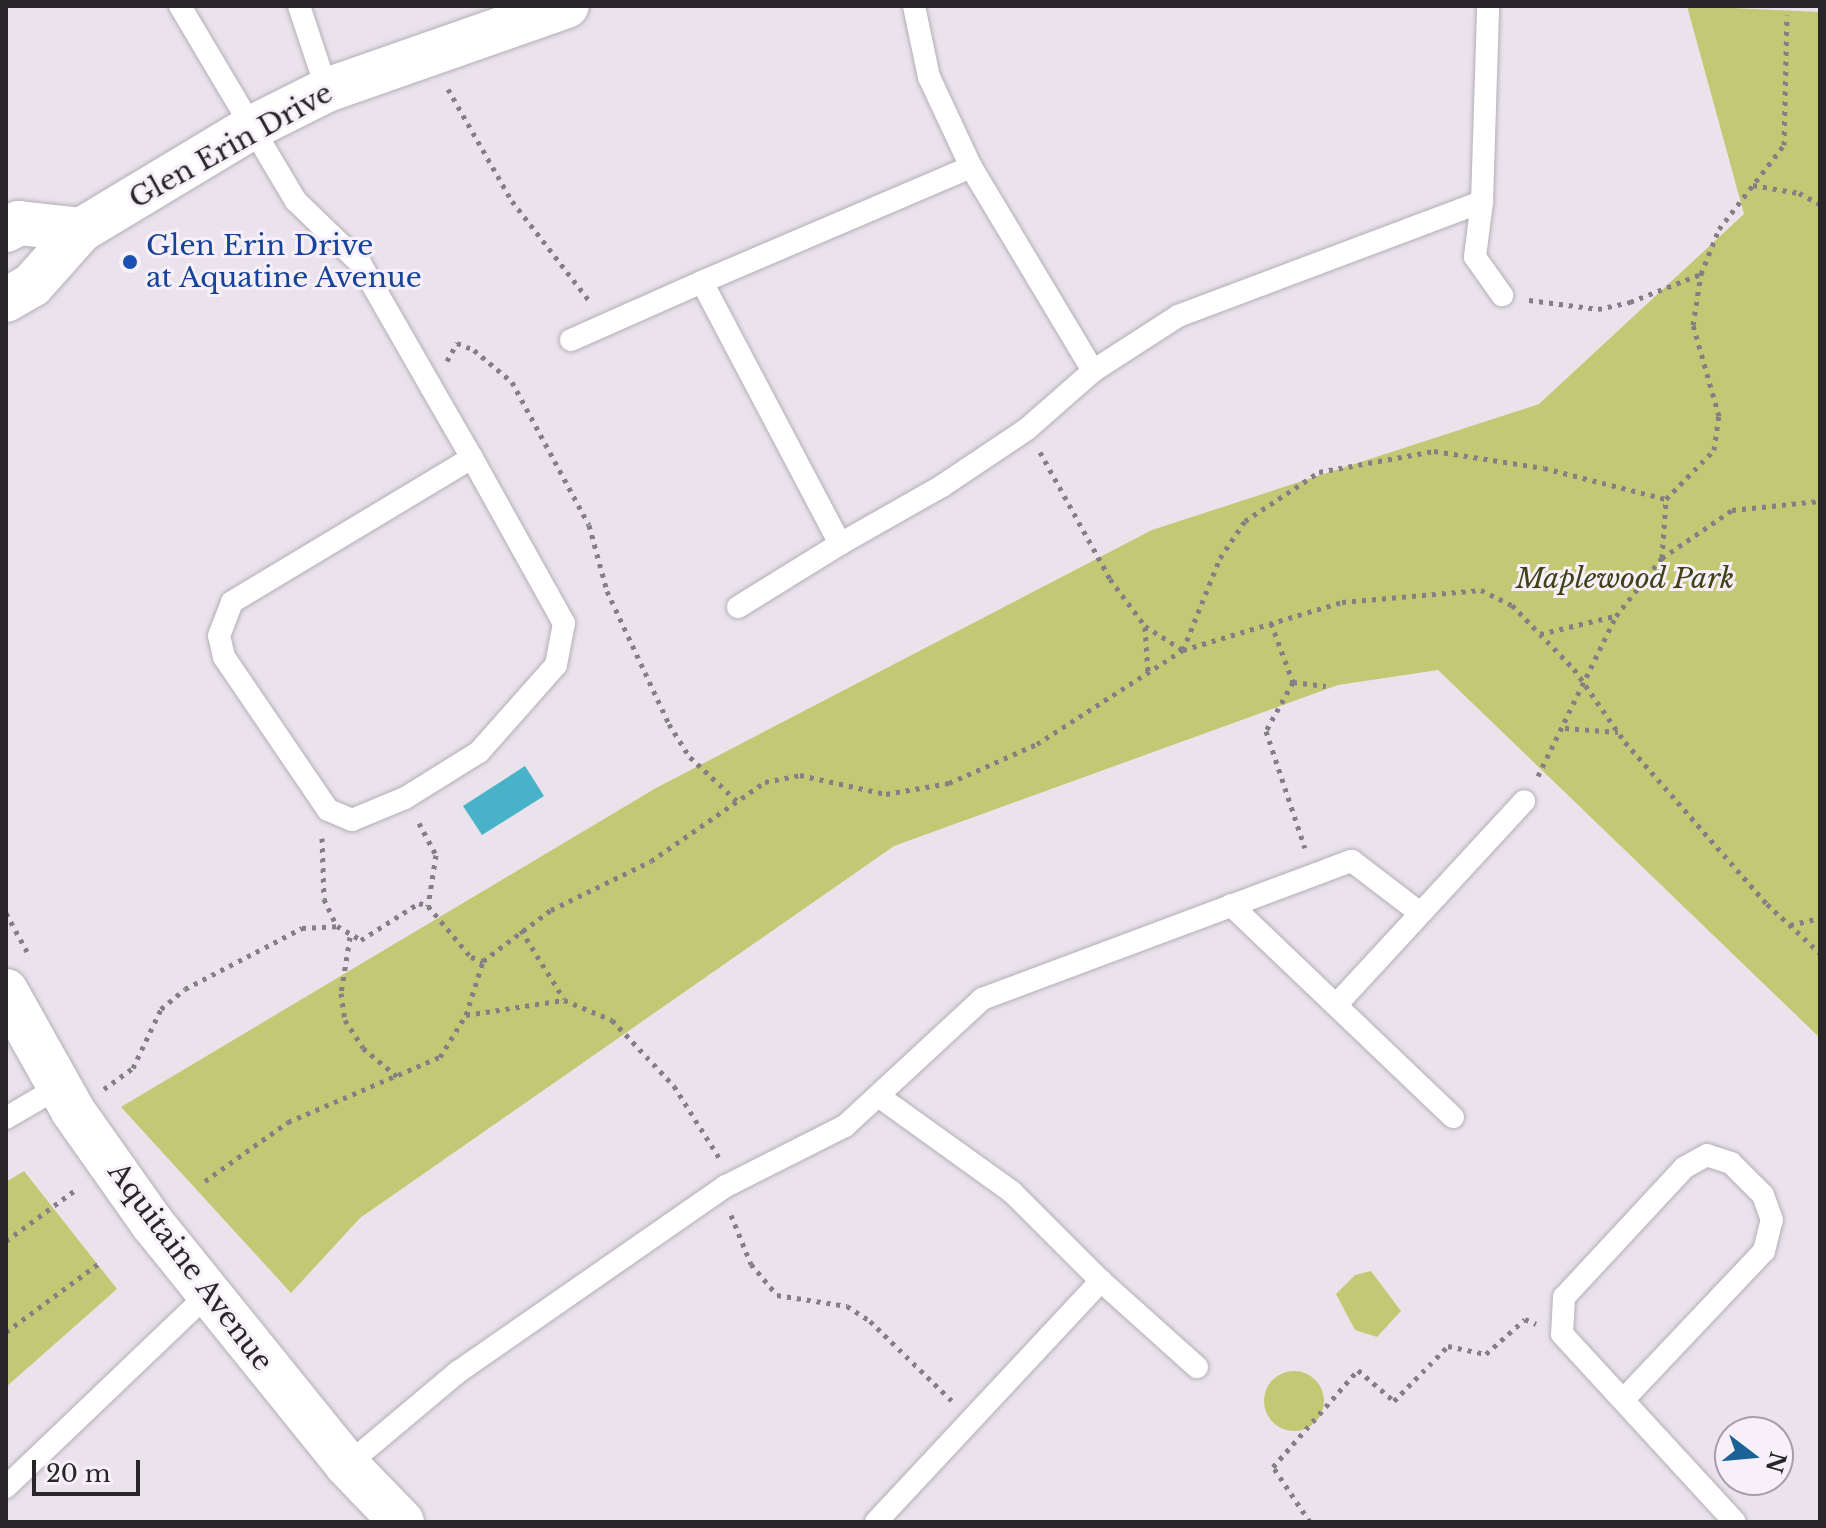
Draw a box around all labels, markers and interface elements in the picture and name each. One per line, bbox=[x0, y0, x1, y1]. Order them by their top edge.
street label: Glen Erin Drive bbox=[123, 76, 339, 216]
place label: Glen Erin Drive at Aquatine Avenue bbox=[146, 229, 424, 295]
marker: Glen Erin Drive at Aquatine Avenue bbox=[121, 253, 139, 271]
park label: Maplewood Park bbox=[1515, 562, 1735, 596]
street label: Aquitaine Avenue bbox=[100, 1156, 280, 1378]
north arrow bbox=[1714, 1416, 1794, 1496]
scale bar bbox=[36, 1444, 144, 1494]
text: N bbox=[1760, 1449, 1791, 1476]
text: 20 m bbox=[46, 1459, 111, 1488]

